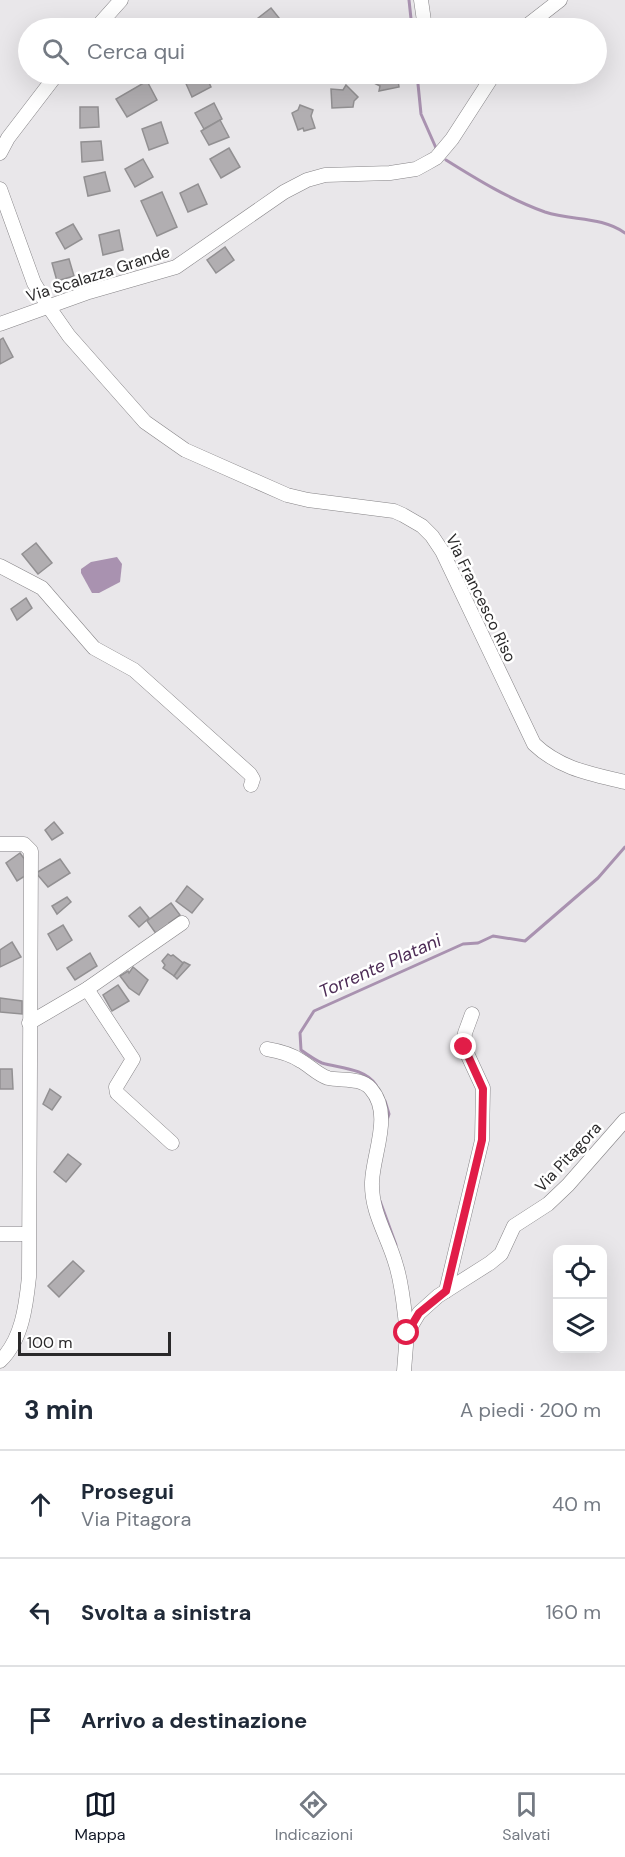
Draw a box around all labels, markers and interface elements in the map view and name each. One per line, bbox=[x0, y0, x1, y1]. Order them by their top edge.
search box bbox=[18, 18, 607, 84]
icon: search bbox=[39, 35, 72, 68]
text: Cerca qui bbox=[87, 37, 185, 66]
street label: Via Scalazza Grande bbox=[24, 241, 172, 307]
street label: Via Francesco Riso bbox=[441, 531, 521, 665]
water label: Torrente Platani bbox=[315, 928, 445, 1004]
route end bbox=[450, 1033, 476, 1059]
street label: Via Pitagora bbox=[530, 1118, 606, 1196]
map controls bbox=[553, 1245, 607, 1353]
button: locate bbox=[553, 1245, 607, 1299]
button: layers bbox=[553, 1299, 607, 1353]
route start bbox=[393, 1319, 419, 1345]
scale bar bbox=[18, 1329, 171, 1356]
text: 100 m bbox=[27, 1332, 72, 1353]
text: 3 min bbox=[24, 1393, 93, 1427]
text: A piedi · 200 m bbox=[460, 1397, 601, 1423]
text: Prosegui bbox=[81, 1477, 174, 1506]
icon: ahead bbox=[24, 1488, 57, 1521]
text: 40 m bbox=[552, 1491, 601, 1517]
text: Via Pitagora bbox=[81, 1506, 191, 1532]
icon: left bbox=[24, 1596, 57, 1629]
text: Svolta a sinistra bbox=[81, 1598, 251, 1627]
text: 160 m bbox=[545, 1599, 601, 1625]
icon: arrive bbox=[24, 1704, 57, 1737]
text: Arrivo a destinazione bbox=[81, 1706, 307, 1735]
tab: Mappa bbox=[75, 1788, 126, 1845]
tab: Indicazioni bbox=[275, 1788, 353, 1845]
tab: Salvati bbox=[502, 1788, 550, 1845]

